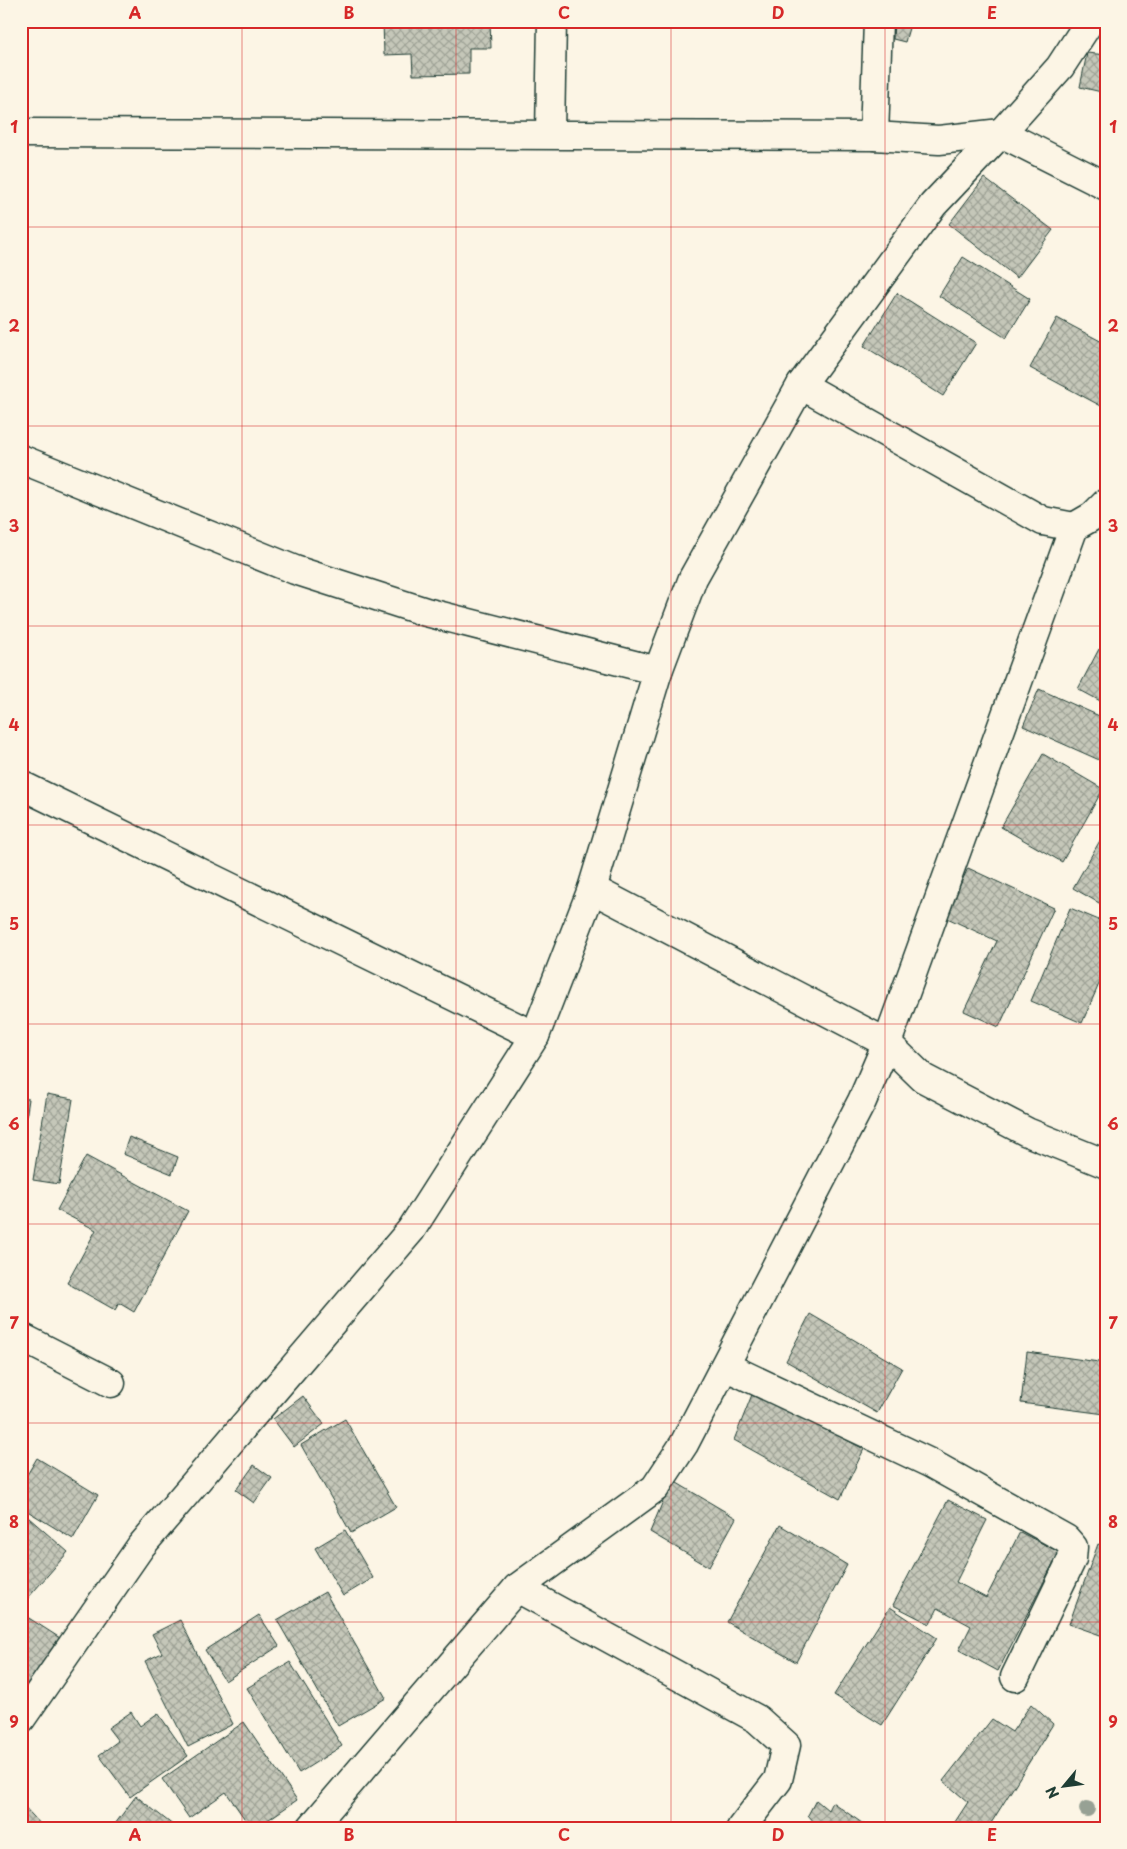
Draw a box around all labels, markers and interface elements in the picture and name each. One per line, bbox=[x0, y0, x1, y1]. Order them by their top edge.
text: A bbox=[129, 0, 142, 24]
text: B bbox=[344, 0, 355, 24]
text: C bbox=[558, 0, 570, 24]
text: D bbox=[772, 0, 784, 24]
text: E bbox=[987, 0, 997, 24]
text: 1 bbox=[10, 114, 18, 138]
text: 1 bbox=[1109, 114, 1117, 138]
text: 2 bbox=[8, 313, 20, 337]
text: 2 bbox=[1107, 313, 1119, 337]
text: 3 bbox=[9, 513, 19, 537]
text: 3 bbox=[1108, 513, 1118, 537]
text: 4 bbox=[9, 712, 20, 736]
text: 4 bbox=[1108, 712, 1119, 736]
text: 5 bbox=[9, 911, 19, 935]
text: 5 bbox=[1108, 911, 1118, 935]
text: 6 bbox=[8, 1111, 20, 1135]
text: 6 bbox=[1107, 1111, 1119, 1135]
text: 7 bbox=[9, 1310, 19, 1334]
text: 7 bbox=[1108, 1310, 1118, 1334]
text: 8 bbox=[9, 1509, 19, 1533]
text: 8 bbox=[1108, 1509, 1118, 1533]
text: 9 bbox=[9, 1709, 19, 1733]
text: 9 bbox=[1108, 1709, 1118, 1733]
north arrow bbox=[1040, 1762, 1090, 1812]
text: N bbox=[1040, 1783, 1064, 1802]
text: A bbox=[129, 1822, 142, 1846]
text: B bbox=[344, 1822, 355, 1846]
text: C bbox=[558, 1822, 570, 1846]
text: D bbox=[772, 1822, 784, 1846]
text: E bbox=[987, 1822, 997, 1846]

